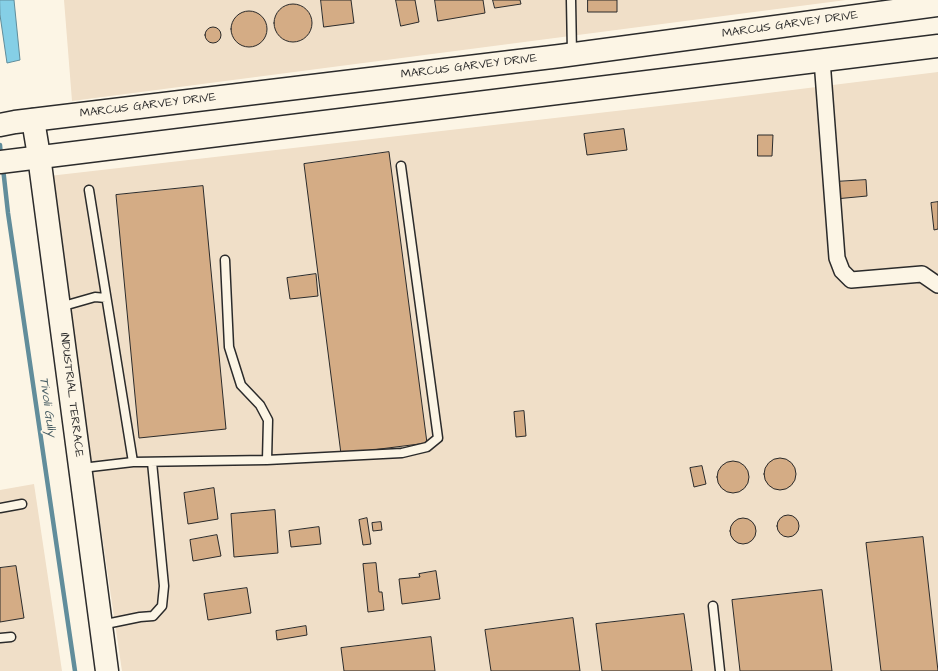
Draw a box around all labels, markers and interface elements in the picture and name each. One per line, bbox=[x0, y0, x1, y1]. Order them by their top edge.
street label: MARCUS GARVEY DRIVE bbox=[721, 8, 859, 42]
street label: MARCUS GARVEY DRIVE bbox=[400, 52, 538, 82]
street label: MARCUS GARVEY DRIVE bbox=[79, 91, 217, 121]
street label: INDUSTRIAL TERRACE bbox=[56, 332, 86, 458]
water label: Tivoli Gully bbox=[35, 376, 59, 438]

